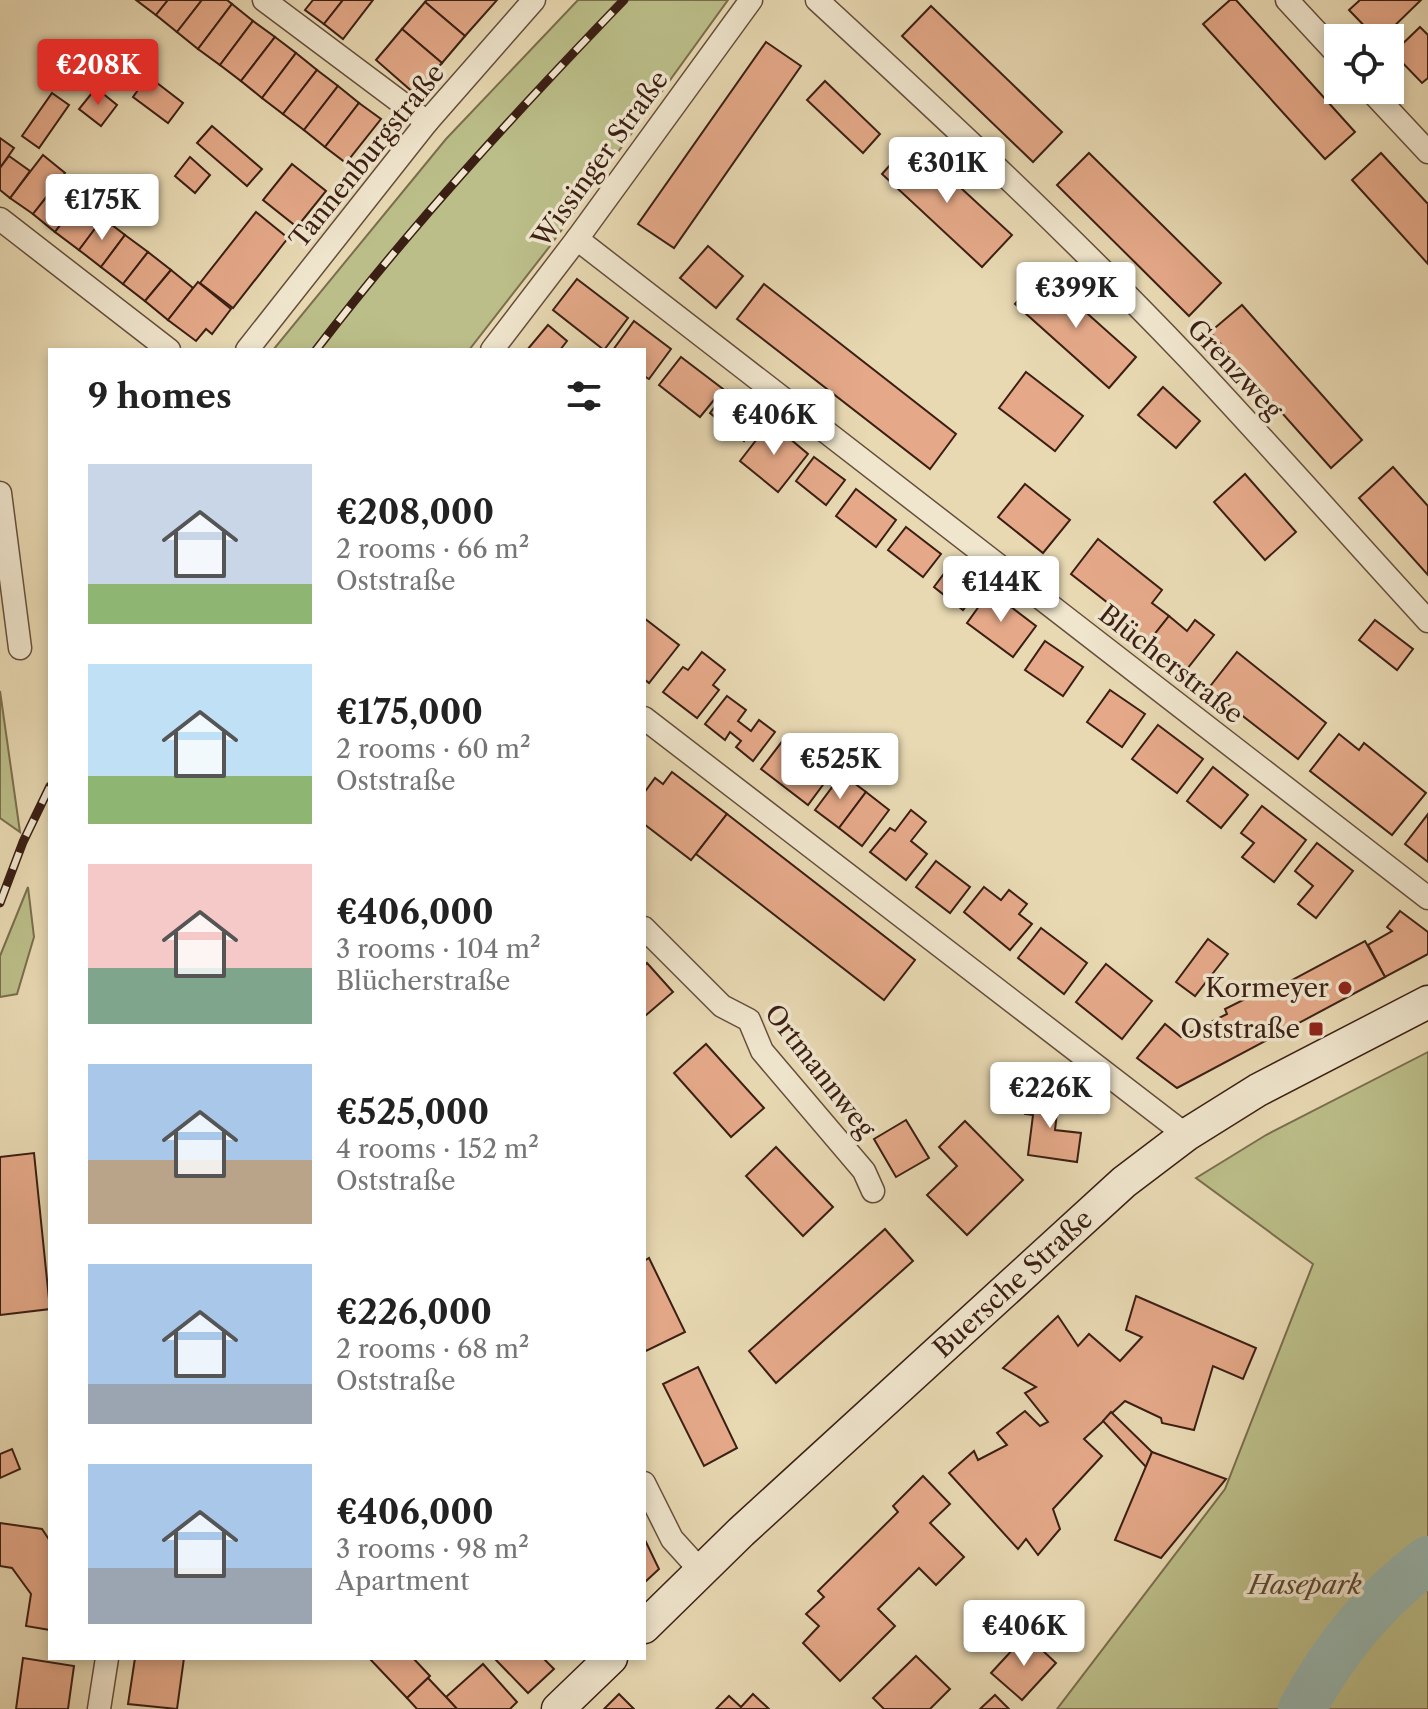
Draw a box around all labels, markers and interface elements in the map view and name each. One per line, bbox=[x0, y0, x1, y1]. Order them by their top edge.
map controls bbox=[1324, 24, 1404, 104]
button: locate bbox=[1324, 24, 1404, 104]
pin: €208K bbox=[42, 39, 154, 107]
text: €208K bbox=[55, 49, 141, 81]
street label: Tannenburgstraße bbox=[283, 57, 451, 255]
street label: Wissinger Straße bbox=[525, 64, 675, 254]
pin: €301K bbox=[891, 137, 1003, 205]
text: €301K bbox=[907, 147, 987, 179]
pin: €175K bbox=[46, 174, 158, 242]
text: €175K bbox=[64, 184, 140, 216]
pin: €399K bbox=[1020, 262, 1132, 330]
text: €399K bbox=[1034, 272, 1118, 304]
street label: Grenzweg bbox=[1181, 312, 1289, 426]
icon: filters bbox=[562, 374, 606, 418]
text: 9 homes bbox=[88, 375, 232, 417]
pin: €406K bbox=[718, 389, 830, 457]
text: €406K bbox=[732, 399, 816, 431]
text: €208,000 bbox=[336, 491, 494, 533]
icon: home bbox=[152, 496, 248, 592]
text: 2 rooms · 66 m² bbox=[336, 533, 529, 565]
pin: €144K bbox=[945, 556, 1057, 624]
text: Oststraße bbox=[336, 565, 456, 597]
text: €144K bbox=[961, 566, 1041, 598]
street label: Blücherstraße bbox=[1092, 598, 1250, 730]
text: €175,000 bbox=[336, 691, 483, 733]
icon: home bbox=[152, 696, 248, 792]
text: 2 rooms · 60 m² bbox=[336, 733, 531, 765]
pin: €525K bbox=[784, 733, 896, 801]
text: €525K bbox=[799, 743, 881, 775]
text: Oststraße bbox=[336, 765, 456, 797]
text: €406,000 bbox=[336, 891, 494, 933]
icon: home bbox=[152, 896, 248, 992]
text: 3 rooms · 104 m² bbox=[336, 933, 541, 965]
text: Blücherstraße bbox=[336, 965, 510, 997]
place label: Kormeyer bbox=[1205, 972, 1329, 1004]
marker: Kormeyer bbox=[1336, 979, 1354, 997]
street label: Ortmannweg bbox=[758, 998, 882, 1144]
place label: Oststraße bbox=[1180, 1013, 1300, 1045]
marker: Oststraße bbox=[1307, 1020, 1325, 1038]
pin: €226K bbox=[994, 1062, 1106, 1130]
text: €226K bbox=[1008, 1072, 1092, 1104]
text: €525,000 bbox=[336, 1091, 489, 1133]
icon: home bbox=[152, 1096, 248, 1192]
text: 4 rooms · 152 m² bbox=[336, 1133, 539, 1165]
text: Oststraße bbox=[336, 1165, 456, 1197]
street label: Buersche Straße bbox=[927, 1203, 1099, 1364]
text: €226,000 bbox=[336, 1291, 492, 1333]
icon: home bbox=[152, 1296, 248, 1392]
text: 2 rooms · 68 m² bbox=[336, 1333, 529, 1365]
text: Oststraße bbox=[336, 1365, 456, 1397]
text: €406,000 bbox=[336, 1491, 494, 1533]
icon: home bbox=[152, 1496, 248, 1592]
text: 3 rooms · 98 m² bbox=[336, 1533, 529, 1565]
text: Apartment bbox=[336, 1565, 469, 1597]
park label: Hasepark bbox=[1246, 1569, 1362, 1601]
pin: €406K bbox=[968, 1600, 1080, 1668]
text: €406K bbox=[982, 1610, 1066, 1642]

